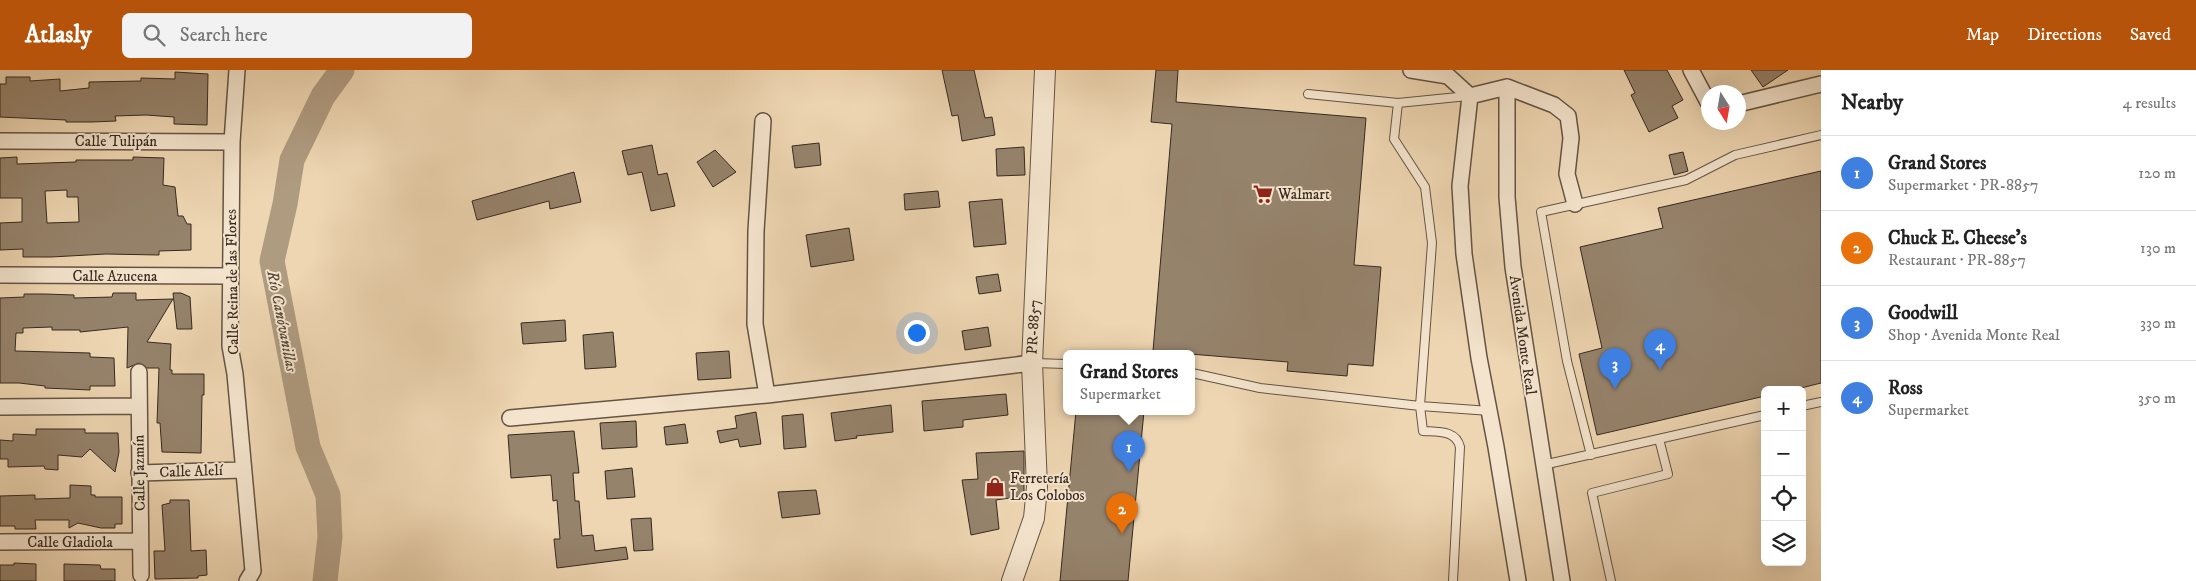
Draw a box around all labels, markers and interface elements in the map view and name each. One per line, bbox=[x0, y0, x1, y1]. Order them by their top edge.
search box bbox=[122, 13, 472, 58]
text: Atlasly bbox=[25, 20, 92, 50]
icon: search bbox=[140, 21, 168, 49]
text: Search here bbox=[180, 24, 268, 47]
text: Map bbox=[1966, 24, 1999, 46]
text: Directions bbox=[2027, 24, 2102, 46]
text: Saved bbox=[2130, 24, 2171, 46]
north arrow bbox=[1701, 85, 1746, 130]
text: Nearby bbox=[1841, 90, 1903, 116]
text: 4 results bbox=[2123, 93, 2176, 113]
street label: Calle Tulipán bbox=[75, 132, 157, 151]
text: Grand Stores bbox=[1888, 152, 1986, 175]
text: 1 bbox=[1854, 163, 1860, 183]
text: 120 m bbox=[2138, 163, 2176, 183]
text: Supermarket · PR-8857 bbox=[1888, 175, 2039, 195]
supermarket icon: Walmart bbox=[1252, 183, 1274, 205]
place label: Walmart bbox=[1277, 185, 1330, 204]
street label: Calle Reina de las Flores bbox=[222, 209, 243, 355]
text: Chuck E. Cheese's bbox=[1888, 227, 2027, 250]
text: 2 bbox=[1853, 238, 1861, 258]
text: 130 m bbox=[2140, 238, 2176, 258]
text: Restaurant · PR-8857 bbox=[1888, 250, 2026, 270]
street label: Calle Azucena bbox=[73, 267, 158, 286]
water label: Río Canóvanillas bbox=[262, 268, 302, 375]
street label: Avenida Monte Real bbox=[1505, 274, 1540, 397]
street label: PR-8857 bbox=[1023, 299, 1044, 355]
text: Goodwill bbox=[1888, 302, 1958, 325]
text: 3 bbox=[1854, 313, 1860, 333]
text: 330 m bbox=[2140, 313, 2176, 333]
your location bbox=[904, 320, 930, 346]
text: Shop · Avenida Monte Real bbox=[1888, 325, 2060, 345]
pin: 4 bbox=[1644, 329, 1676, 370]
pin: 3 bbox=[1599, 348, 1631, 389]
popup bbox=[1063, 350, 1195, 415]
text: Grand Stores bbox=[1080, 361, 1178, 384]
text: Ross bbox=[1888, 377, 1922, 400]
text: Supermarket bbox=[1080, 384, 1161, 404]
map controls bbox=[1761, 386, 1806, 566]
button: + bbox=[1761, 386, 1806, 431]
text: 4 bbox=[1852, 388, 1862, 408]
text: 350 m bbox=[2138, 388, 2176, 408]
text: Supermarket bbox=[1888, 400, 1969, 420]
pin: 1 bbox=[1113, 431, 1145, 472]
button: − bbox=[1761, 431, 1806, 476]
street label: Calle Jazmín bbox=[129, 435, 150, 511]
street label: Calle Alelí bbox=[159, 461, 224, 482]
place label: Ferretería Los Colobos bbox=[1010, 469, 1085, 505]
shop icon: Ferretería Los Colobos bbox=[984, 476, 1006, 498]
button: locate bbox=[1761, 476, 1806, 521]
pin: 2 bbox=[1106, 493, 1138, 534]
button: layers bbox=[1761, 521, 1806, 566]
street label: Calle Gladiola bbox=[27, 533, 113, 552]

